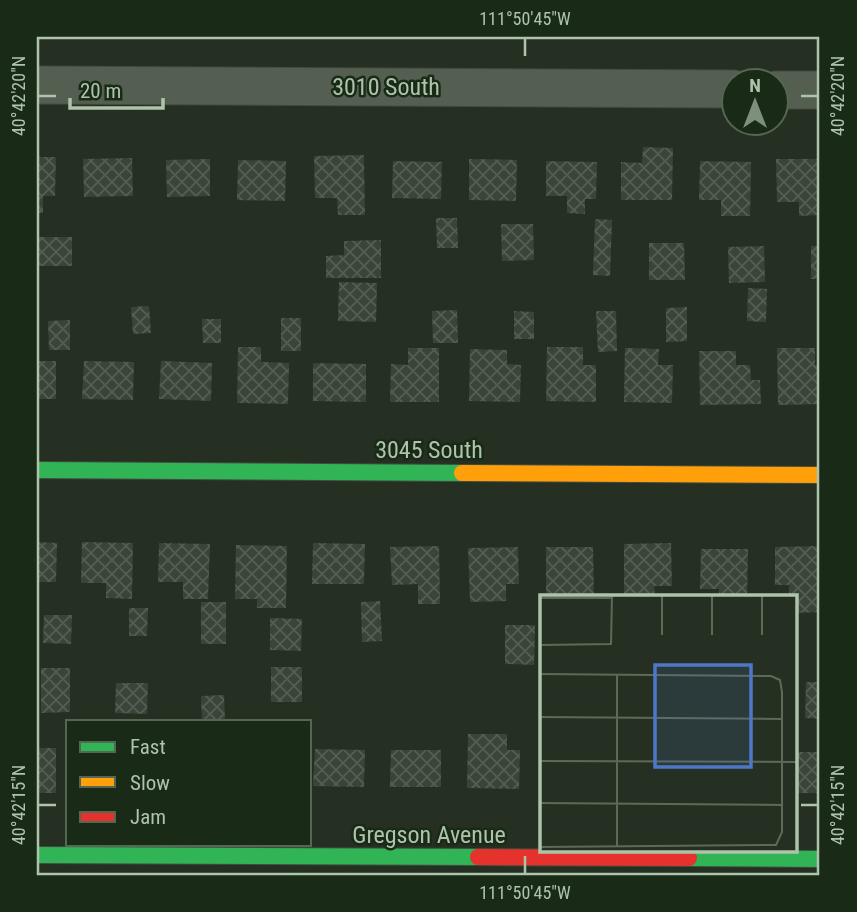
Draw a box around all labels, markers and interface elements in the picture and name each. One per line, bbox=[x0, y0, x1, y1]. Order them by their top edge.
text: 111°50'45"W bbox=[479, 8, 571, 29]
text: 40°42'20"N bbox=[8, 56, 29, 136]
text: 40°42'20"N bbox=[827, 56, 848, 136]
scale bar bbox=[70, 66, 163, 110]
north arrow bbox=[720, 66, 790, 136]
street label: 3010 South bbox=[332, 73, 440, 101]
text: N bbox=[749, 74, 761, 97]
text: 20 m bbox=[80, 79, 121, 103]
street label: 3045 South bbox=[375, 436, 483, 464]
inset map bbox=[540, 595, 798, 852]
legend bbox=[66, 720, 312, 846]
text: Fast bbox=[130, 735, 166, 759]
text: 40°42'15"N bbox=[8, 765, 29, 845]
text: 40°42'15"N bbox=[827, 765, 848, 845]
text: Slow bbox=[130, 771, 170, 795]
text: Jam bbox=[130, 805, 166, 829]
street label: Gregson Avenue bbox=[352, 821, 506, 849]
text: 111°50'45"W bbox=[479, 882, 571, 903]

